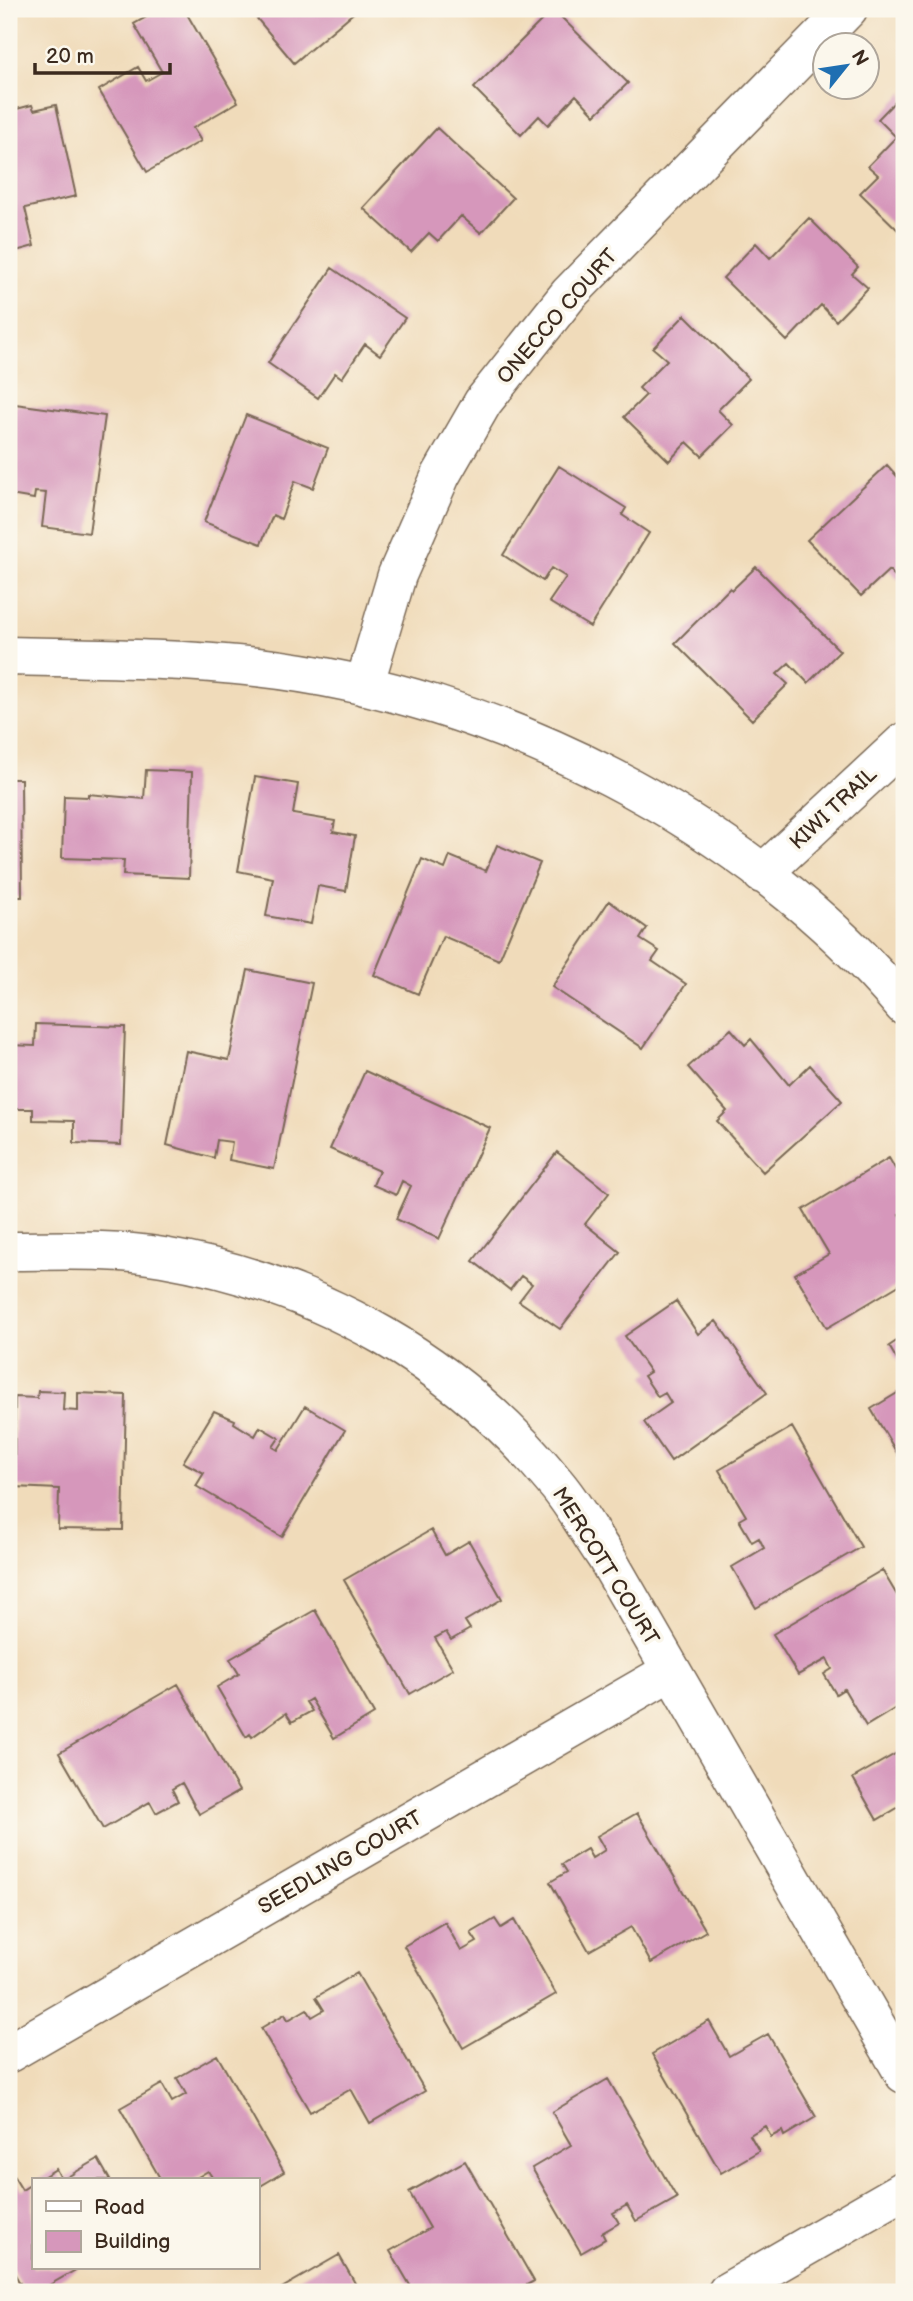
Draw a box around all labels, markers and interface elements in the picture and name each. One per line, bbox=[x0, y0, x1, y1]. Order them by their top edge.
scale bar bbox=[35, 32, 170, 76]
north arrow bbox=[811, 32, 881, 102]
text: 20 m bbox=[46, 44, 94, 69]
text: N bbox=[846, 46, 873, 70]
street label: ONECCO COURT bbox=[492, 243, 623, 389]
street label: KIWI TRAIL bbox=[785, 762, 882, 855]
street label: MERCOTT COURT bbox=[547, 1483, 664, 1650]
street label: SEEDLING COURT bbox=[254, 1805, 427, 1920]
legend bbox=[32, 2178, 259, 2270]
text: Road bbox=[94, 2195, 145, 2220]
text: Building bbox=[94, 2229, 170, 2254]

